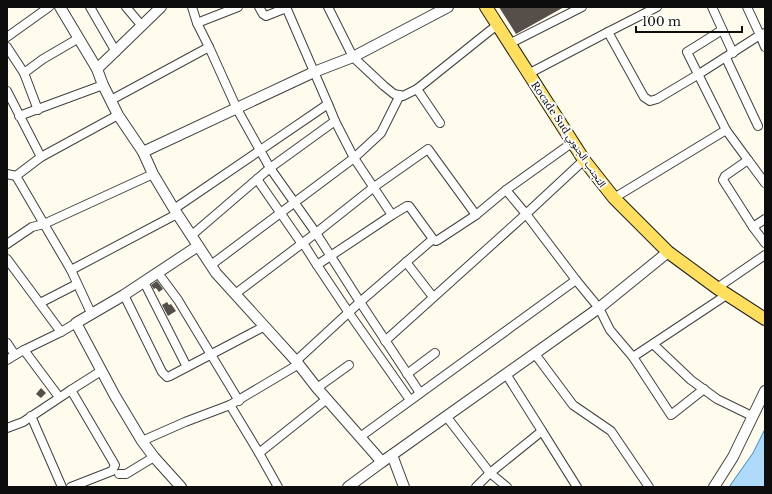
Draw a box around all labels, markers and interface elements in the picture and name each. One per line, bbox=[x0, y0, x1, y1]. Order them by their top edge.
scale bar bbox=[636, 8, 742, 34]
text: 100 m bbox=[642, 14, 681, 29]
street label: Rocade Sud,التجنب الجنوبي bbox=[527, 79, 609, 190]

